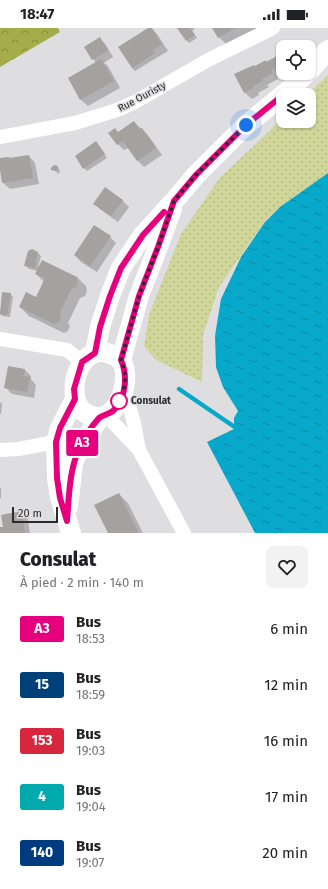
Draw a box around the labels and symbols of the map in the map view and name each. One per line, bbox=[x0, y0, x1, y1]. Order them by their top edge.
street label: Rue Ouristy bbox=[116, 79, 168, 115]
your location bbox=[236, 115, 256, 135]
marker: Consulat bbox=[110, 392, 128, 410]
place label: Consulat bbox=[131, 395, 171, 407]
line badge: A3 bbox=[64, 430, 100, 456]
scale bar bbox=[12, 505, 58, 524]

